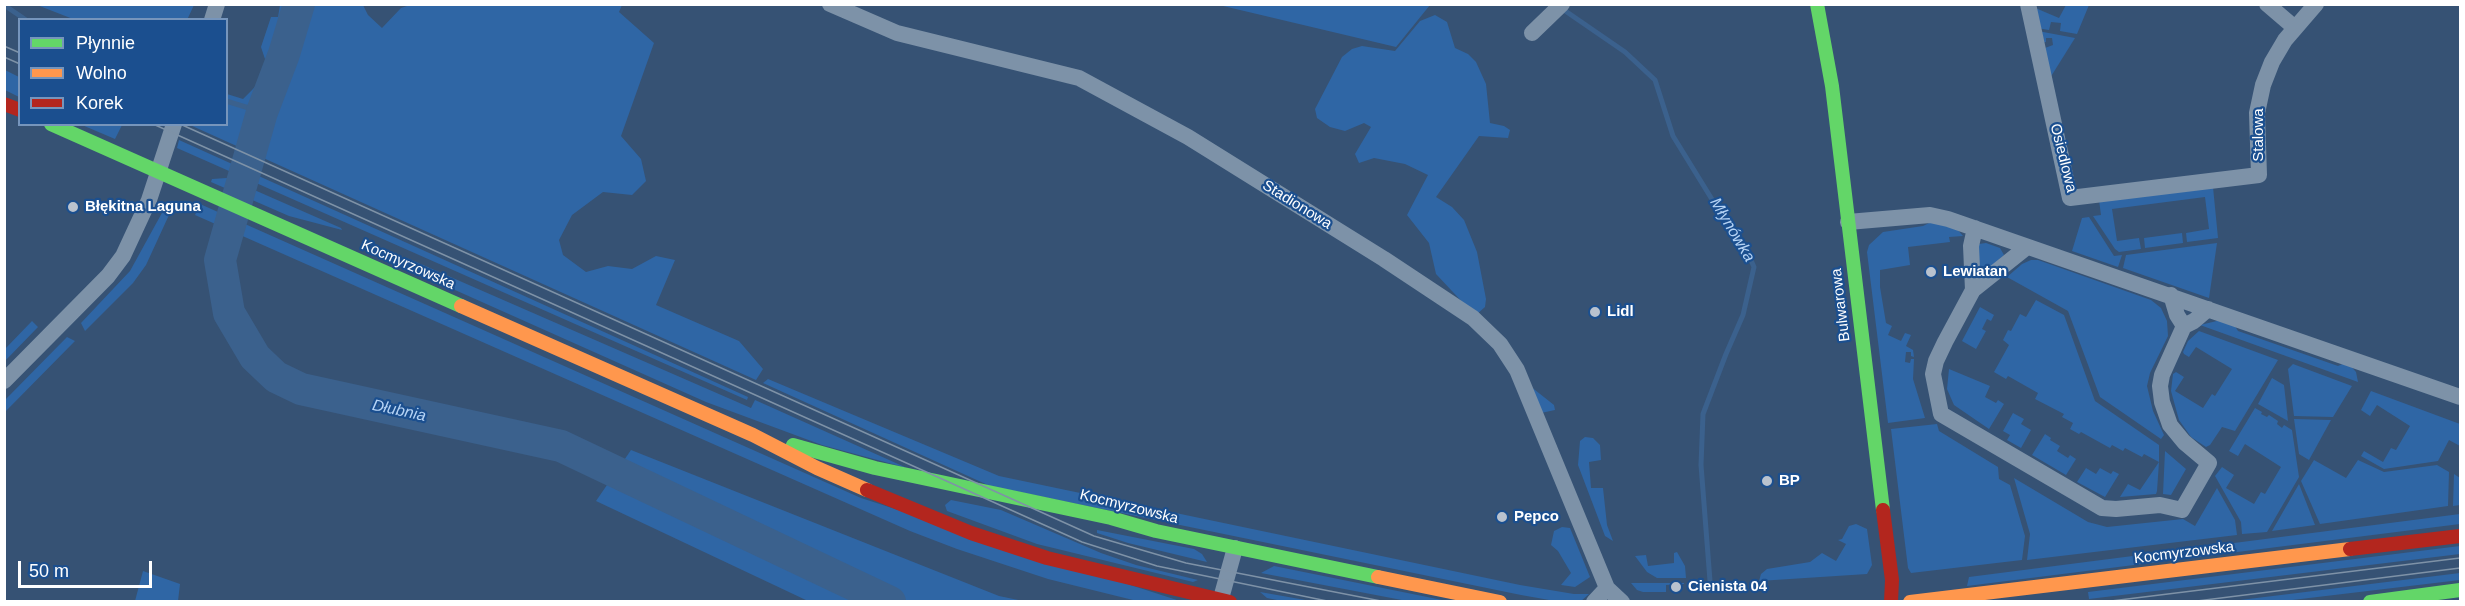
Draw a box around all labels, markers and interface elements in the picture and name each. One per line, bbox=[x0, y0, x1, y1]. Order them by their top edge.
legend bbox=[18, 18, 228, 126]
text: Płynnie bbox=[76, 33, 135, 53]
text: Wolno bbox=[76, 63, 127, 83]
text: Korek bbox=[76, 93, 123, 113]
street label: Stalowa bbox=[2250, 108, 2268, 162]
street label: Osiedlowa bbox=[2046, 122, 2080, 194]
street label: Stadionowa bbox=[1259, 177, 1335, 233]
water label: Młynówka bbox=[1705, 195, 1759, 265]
place label: Błękitna Laguna bbox=[85, 198, 201, 216]
marker: Błękitna Laguna bbox=[66, 200, 80, 214]
street label: Kocmyrzowska bbox=[358, 236, 458, 294]
place label: Lewiatan bbox=[1943, 263, 2007, 281]
marker: Lewiatan bbox=[1924, 265, 1938, 279]
street label: Bulwarowa bbox=[1828, 267, 1854, 343]
place label: Lidl bbox=[1607, 303, 1634, 321]
marker: Lidl bbox=[1588, 305, 1602, 319]
water label: Dłubnia bbox=[370, 396, 428, 426]
place label: BP bbox=[1779, 472, 1800, 490]
marker: BP bbox=[1760, 474, 1774, 488]
street label: Kocmyrzowska bbox=[1078, 486, 1180, 528]
place label: Pepco bbox=[1514, 508, 1559, 526]
marker: Pepco bbox=[1495, 510, 1509, 524]
street label: Kocmyrzowska bbox=[2133, 538, 2235, 568]
scale bar bbox=[21, 549, 154, 587]
text: 50 m bbox=[29, 561, 69, 581]
place label: Cienista 04 bbox=[1688, 578, 1767, 596]
marker: Cienista 04 bbox=[1669, 580, 1683, 594]

